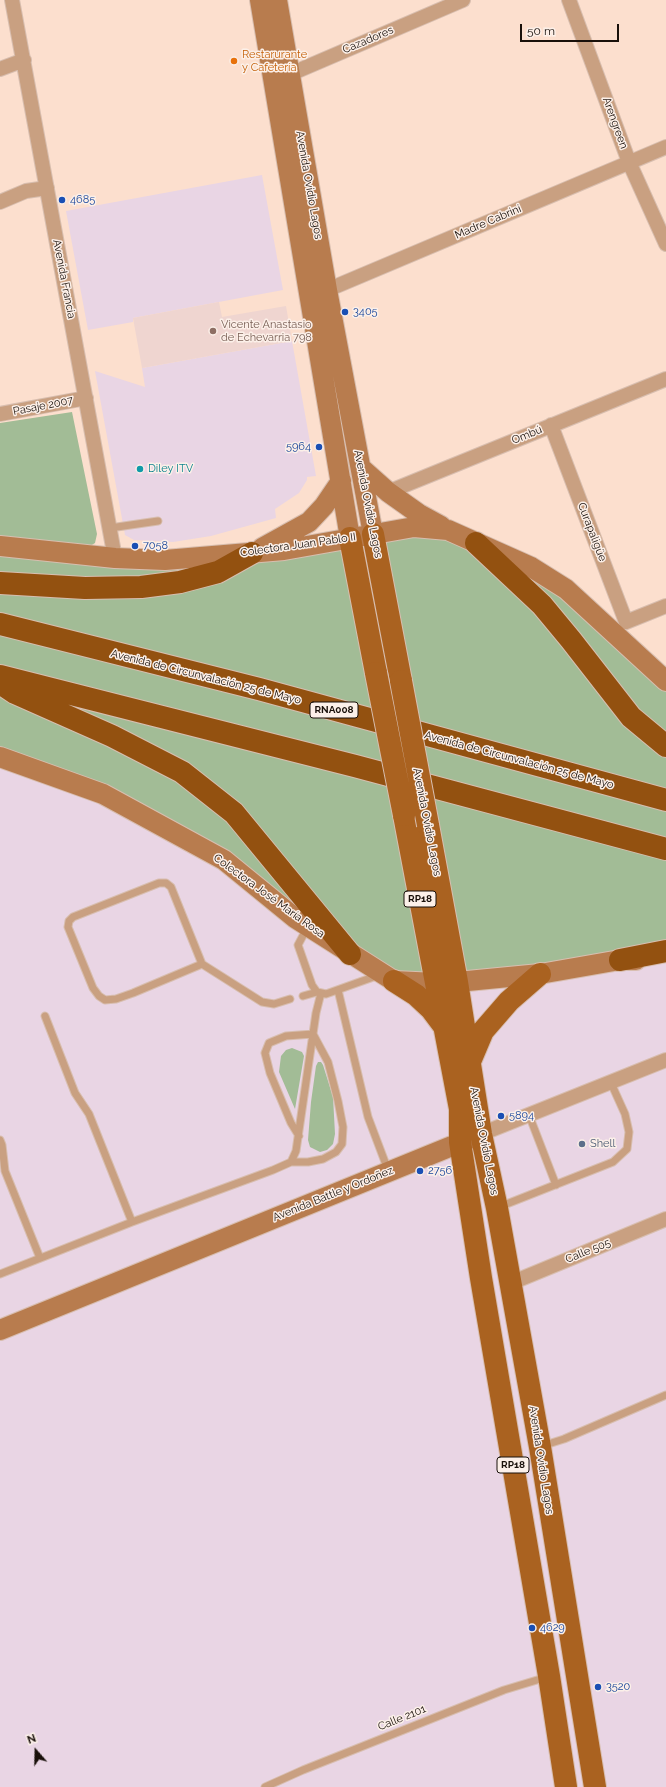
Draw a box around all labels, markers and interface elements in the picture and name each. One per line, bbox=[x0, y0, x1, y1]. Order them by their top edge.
scale bar bbox=[522, 16, 621, 42]
street label: Cazadores bbox=[341, 23, 395, 57]
text: 50 m bbox=[527, 24, 555, 38]
place label: Restarurante y Cafetería bbox=[242, 48, 307, 74]
marker: Restarurante y Cafetería bbox=[229, 56, 239, 66]
street label: Arengreen bbox=[600, 95, 630, 151]
street label: Avenida Ovidio Lagos bbox=[293, 130, 325, 240]
place label: 4685 bbox=[70, 193, 95, 207]
marker: 4685 bbox=[57, 195, 67, 205]
street label: Madre Cabrini bbox=[453, 202, 523, 242]
street label: Avenida Francia bbox=[50, 238, 78, 320]
place label: 3405 bbox=[353, 305, 378, 319]
marker: 3405 bbox=[340, 307, 350, 317]
place label: Vicente Anastasio de Echevarria 798 bbox=[221, 318, 312, 344]
marker: Vicente Anastasio de Echevarria 798 bbox=[208, 326, 218, 336]
street label: Pasaje 2007 bbox=[12, 394, 74, 418]
street label: Ombú bbox=[510, 423, 544, 447]
place label: 5964 bbox=[286, 440, 311, 454]
marker: 5964 bbox=[314, 442, 324, 452]
street label: Avenida Ovidio Lagos bbox=[351, 449, 385, 559]
place label: Diley ITV bbox=[148, 462, 193, 476]
marker: Diley ITV bbox=[135, 464, 145, 474]
street label: Curapaligüe bbox=[575, 501, 609, 563]
street label: Colectora Juan Pablo II bbox=[239, 530, 357, 560]
place label: 7058 bbox=[143, 539, 168, 553]
marker: 7058 bbox=[130, 541, 140, 551]
street label: Avenida de Circunvalación 25 de Mayo bbox=[110, 647, 302, 707]
road number: RNA008 bbox=[310, 702, 358, 718]
street label: Avenida de Circunvalación 25 de Mayo bbox=[423, 728, 615, 792]
street label: Avenida Ovidio Lagos bbox=[410, 767, 444, 877]
street label: Colectora José María Rosa bbox=[211, 851, 327, 941]
road number: RP18 bbox=[404, 891, 436, 907]
street label: Avenida Ovidio Lagos bbox=[467, 1086, 501, 1196]
place label: 5894 bbox=[509, 1109, 534, 1123]
marker: 5894 bbox=[496, 1111, 506, 1121]
place label: Shell bbox=[590, 1137, 616, 1151]
marker: Shell bbox=[577, 1139, 587, 1149]
street label: Avenida Battle y Ordoñez bbox=[271, 1164, 395, 1224]
place label: 2756 bbox=[428, 1164, 452, 1178]
marker: 2756 bbox=[415, 1166, 425, 1176]
street label: Calle 505 bbox=[564, 1236, 612, 1266]
street label: Avenida Ovidio Lagos bbox=[526, 1405, 556, 1515]
road number: RP18 bbox=[497, 1457, 529, 1473]
place label: 4629 bbox=[540, 1621, 565, 1635]
marker: 4629 bbox=[527, 1623, 537, 1633]
place label: 3520 bbox=[606, 1680, 630, 1694]
marker: 3520 bbox=[593, 1682, 603, 1692]
street label: Calle 2101 bbox=[376, 1702, 428, 1734]
north arrow bbox=[16, 1731, 56, 1771]
text: N bbox=[26, 1732, 38, 1747]

